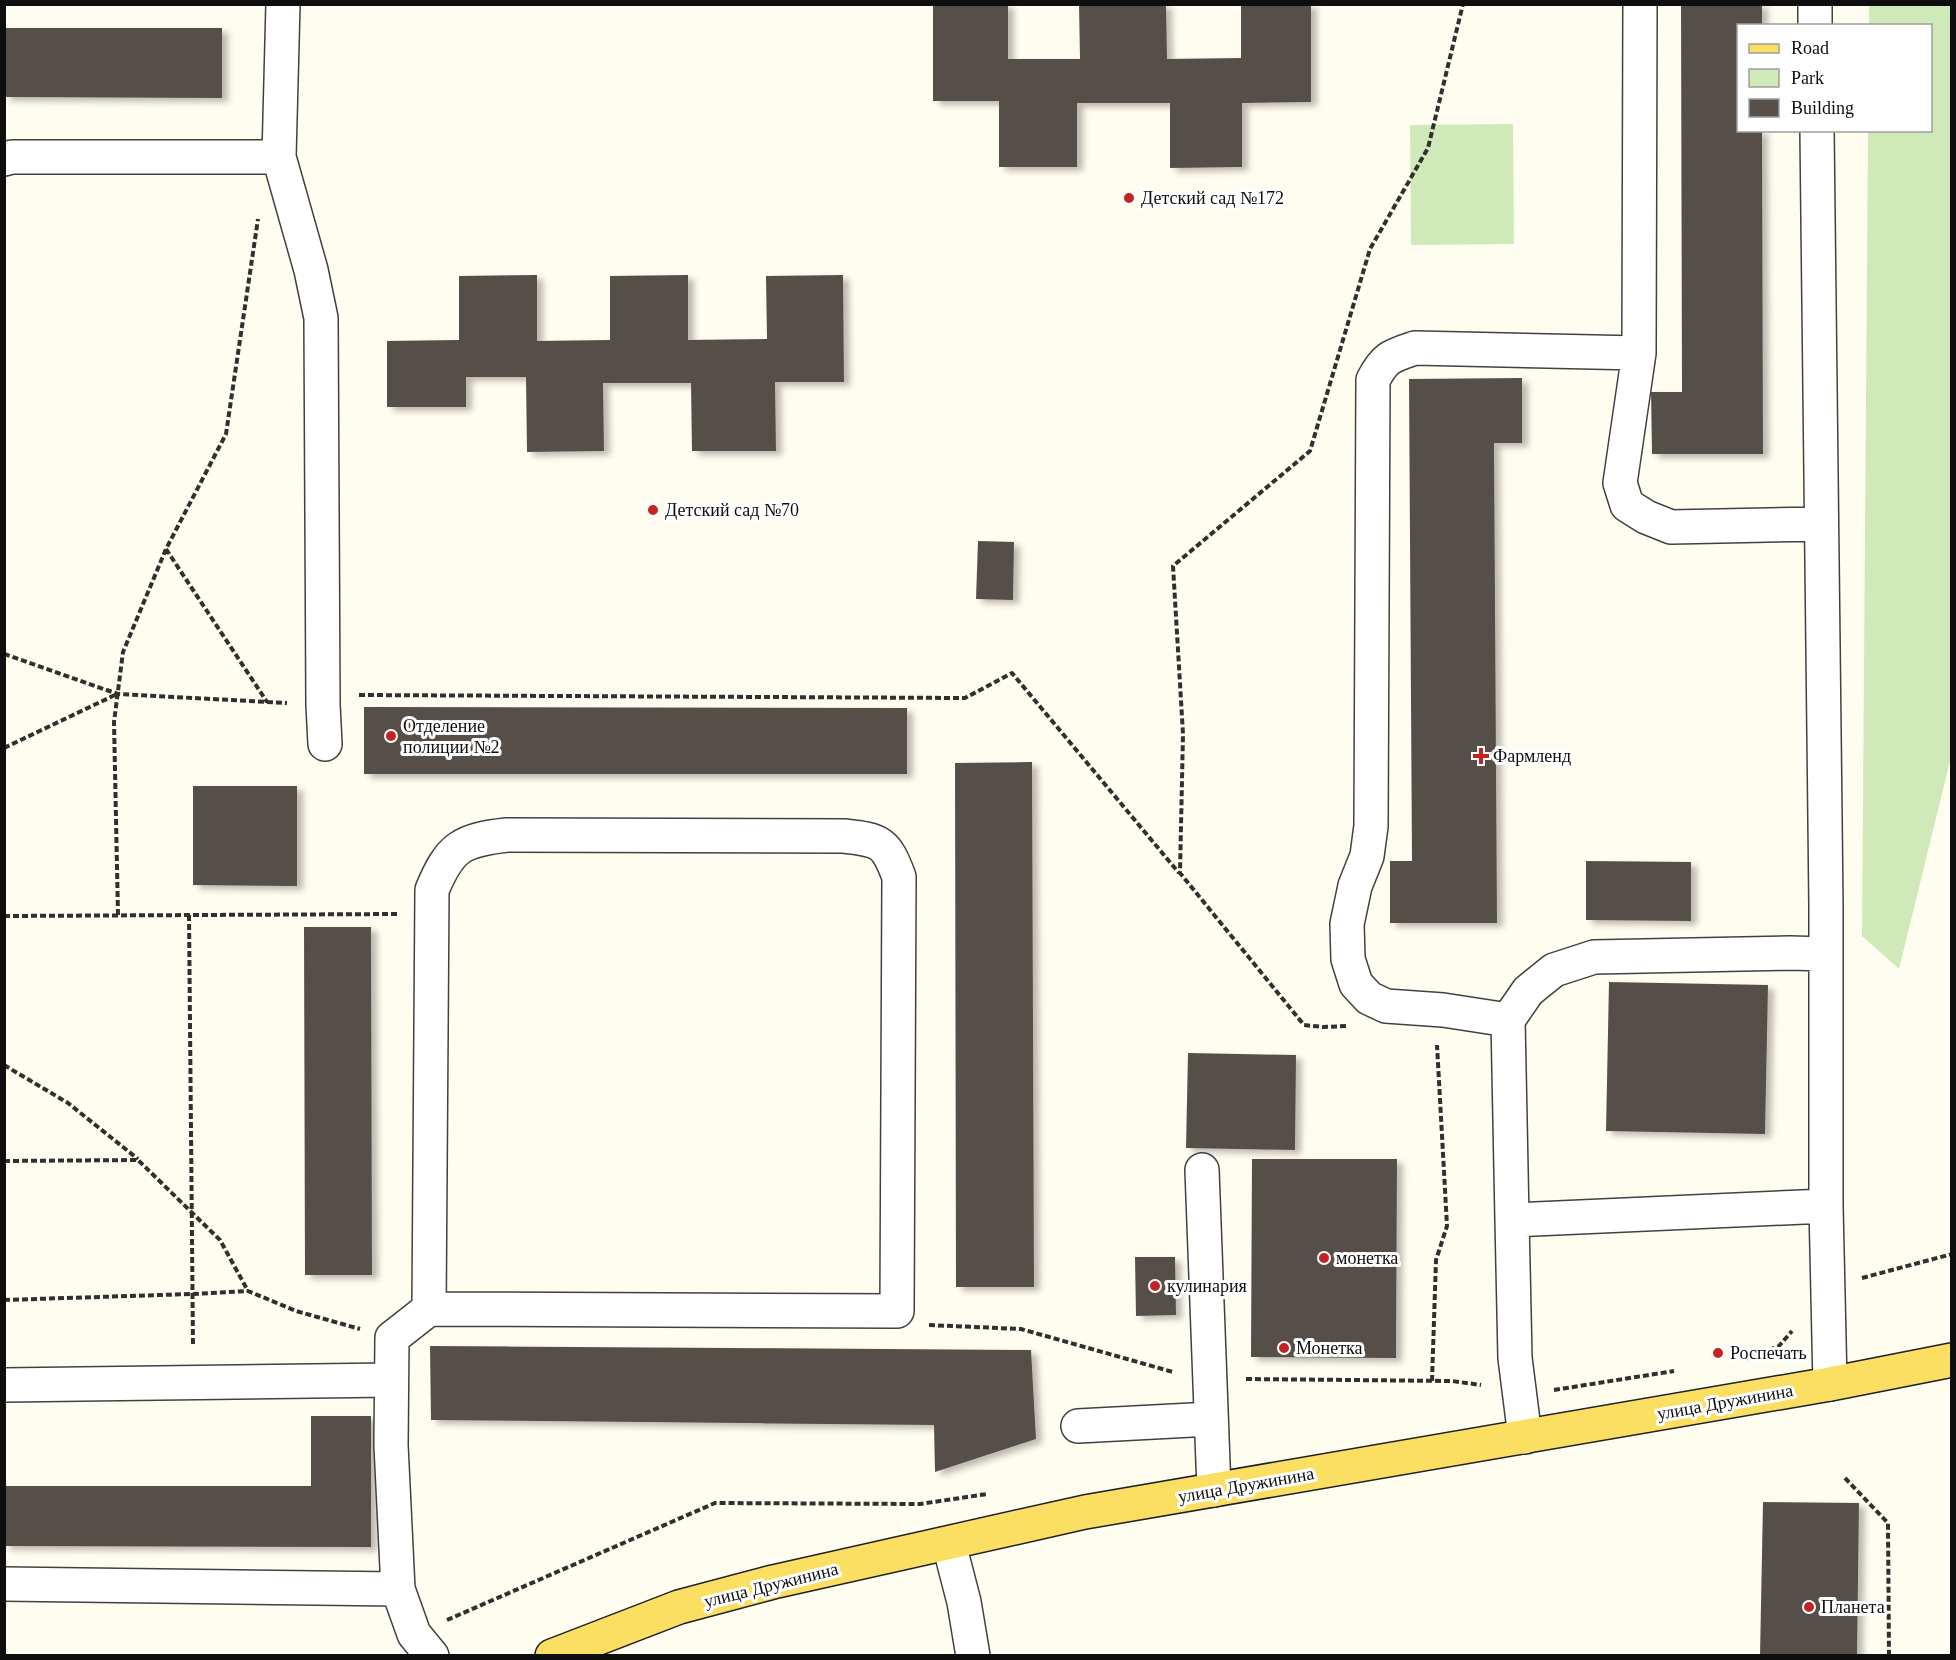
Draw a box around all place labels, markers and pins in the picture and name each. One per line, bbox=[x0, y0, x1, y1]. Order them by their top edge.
place label: Детский сад №172 bbox=[1141, 188, 1284, 208]
marker: Детский сад №172 bbox=[1122, 191, 1136, 205]
place label: Детский сад №70 bbox=[665, 500, 799, 520]
marker: Детский сад №70 bbox=[646, 503, 660, 517]
place label: Отделение полиции №2 bbox=[403, 716, 500, 757]
marker: Отделение полиции №2 bbox=[384, 729, 398, 743]
place label: Фармленд bbox=[1493, 746, 1571, 766]
marker: Фармленд bbox=[1474, 749, 1488, 763]
place label: монетка bbox=[1336, 1248, 1398, 1268]
marker: монетка bbox=[1317, 1251, 1331, 1265]
place label: кулинария bbox=[1167, 1276, 1247, 1296]
marker: кулинария bbox=[1148, 1279, 1162, 1293]
place label: Монетка bbox=[1296, 1338, 1363, 1358]
marker: Монетка bbox=[1277, 1341, 1291, 1355]
place label: Роспечать bbox=[1730, 1343, 1807, 1363]
marker: Роспечать bbox=[1711, 1346, 1725, 1360]
place label: Планета bbox=[1821, 1597, 1885, 1617]
marker: Планета bbox=[1802, 1600, 1816, 1614]

